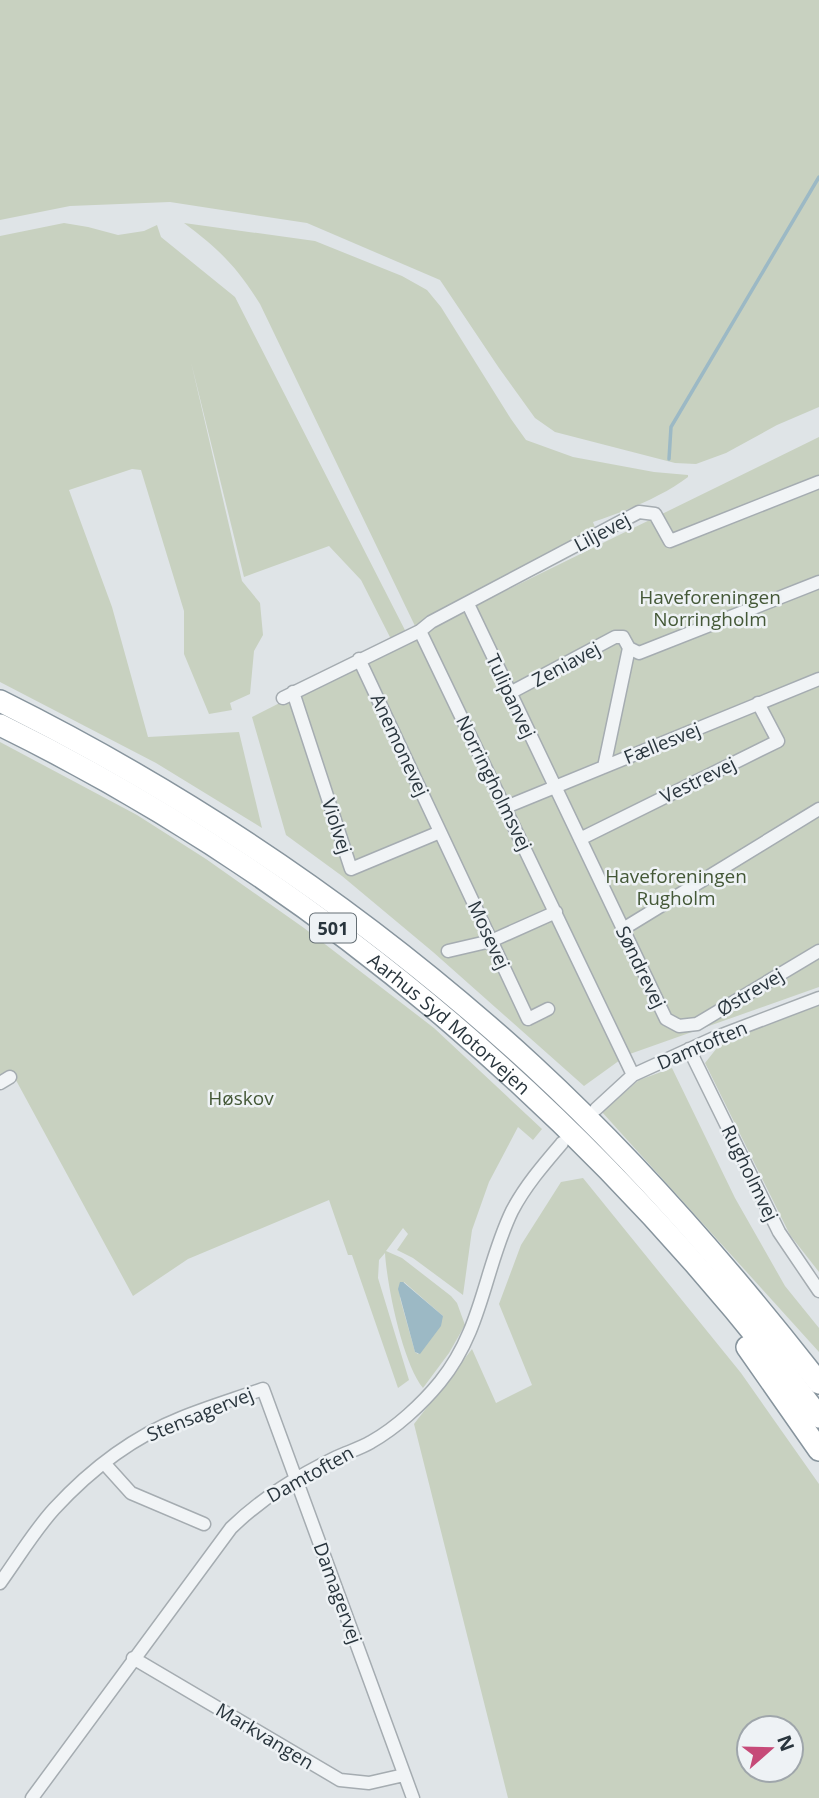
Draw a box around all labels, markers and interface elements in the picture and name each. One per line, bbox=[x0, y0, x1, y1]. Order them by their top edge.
street label: Liljevej bbox=[569, 506, 635, 558]
park label: Haveforeningen Norringholm bbox=[639, 584, 781, 632]
street label: Zeniavej bbox=[527, 635, 605, 693]
street label: Tulipanvej bbox=[480, 649, 542, 743]
street label: Anemonevej bbox=[365, 689, 435, 801]
street label: Norringholmsvej bbox=[450, 711, 538, 855]
street label: Fællesvej bbox=[620, 716, 704, 770]
street label: Vestrevej bbox=[656, 751, 740, 809]
street label: Violvej bbox=[316, 795, 358, 857]
park label: Haveforeningen Rugholm bbox=[605, 863, 747, 911]
street label: Mosevej bbox=[462, 896, 516, 974]
road number: 501 bbox=[310, 914, 356, 943]
street label: Søndrevej bbox=[610, 922, 672, 1012]
street label: Aarhus Syd Motorvejen bbox=[363, 947, 536, 1100]
street label: Østrevej bbox=[712, 962, 788, 1022]
street label: Damtoften bbox=[653, 1014, 751, 1076]
park label: Høskov bbox=[208, 1085, 274, 1111]
street label: Rugholmvej bbox=[715, 1121, 785, 1225]
street label: Stensagervej bbox=[143, 1381, 257, 1447]
street label: Damtoften bbox=[262, 1439, 358, 1509]
street label: Damagervej bbox=[308, 1539, 368, 1647]
street label: Markvangen bbox=[211, 1697, 319, 1775]
north arrow bbox=[735, 1714, 805, 1784]
text: N bbox=[771, 1731, 801, 1755]

